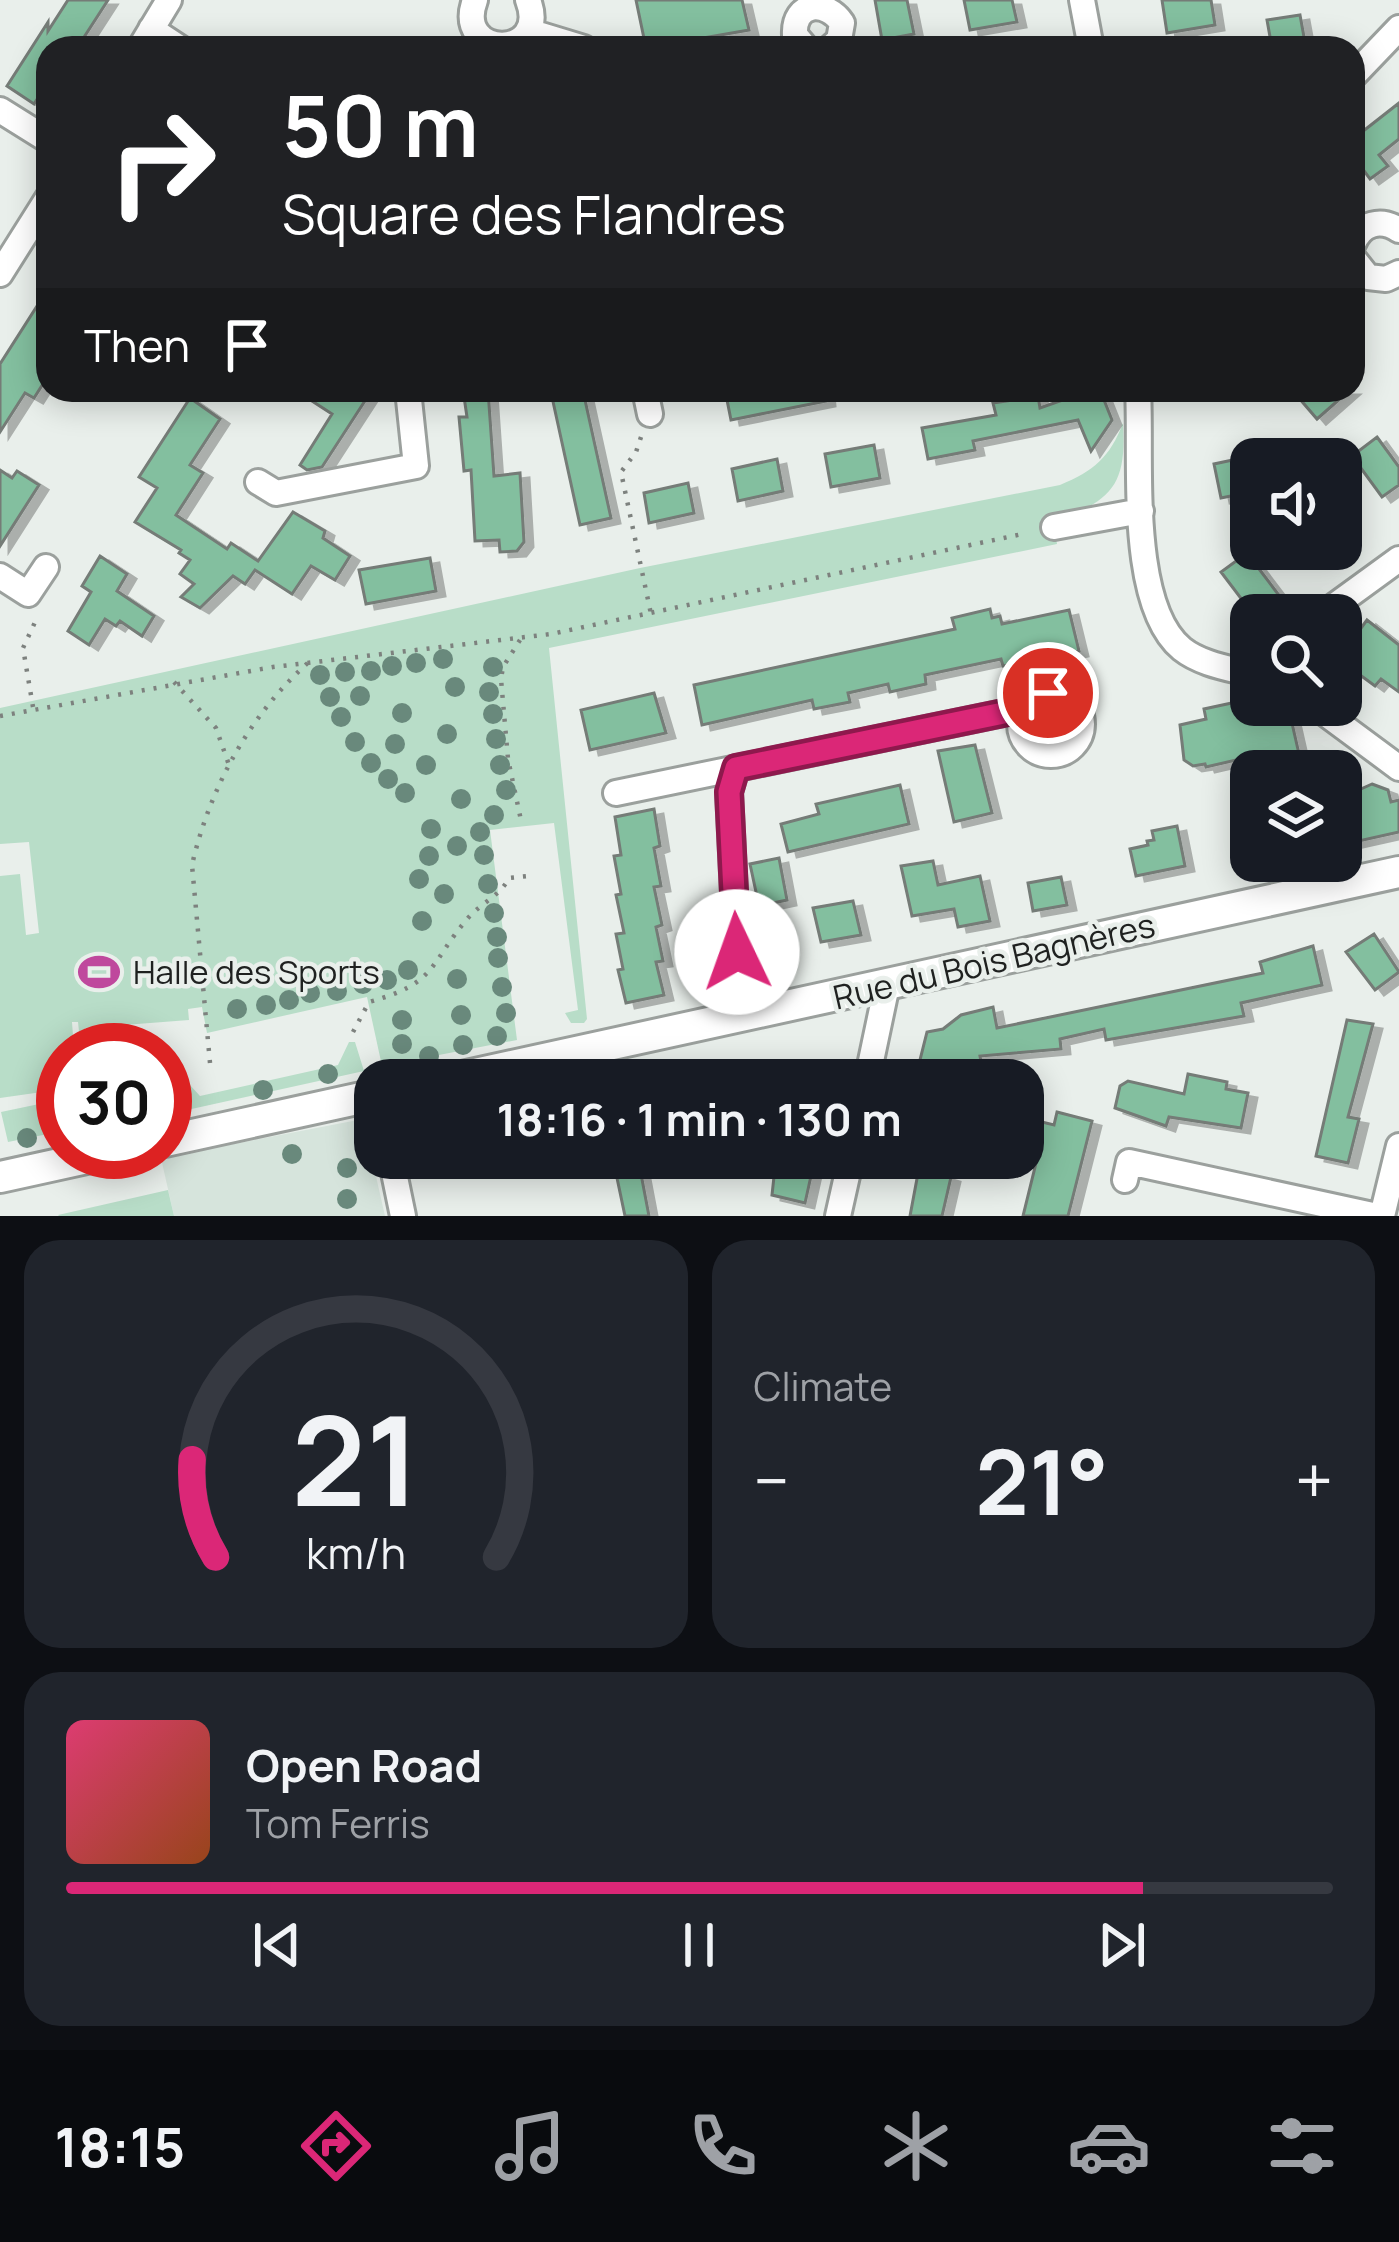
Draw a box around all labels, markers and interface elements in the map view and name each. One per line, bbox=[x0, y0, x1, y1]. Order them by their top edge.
text: 50 m bbox=[282, 67, 479, 182]
icon: right bbox=[84, 84, 240, 240]
text: Square des Flandres bbox=[282, 176, 786, 250]
icon: arrive bbox=[214, 312, 280, 378]
text: Then bbox=[84, 314, 190, 376]
map controls bbox=[1230, 438, 1362, 882]
button: sound bbox=[1230, 438, 1362, 570]
button: search bbox=[1230, 594, 1362, 726]
pin bbox=[997, 642, 1099, 744]
icon: arrive bbox=[1015, 660, 1081, 726]
button: layers bbox=[1230, 750, 1362, 882]
position arrow bbox=[674, 889, 800, 1015]
street label: Rue du Bois Bagnères bbox=[829, 902, 1159, 1019]
sports icon: Halle des Sports bbox=[76, 949, 122, 995]
place label: Halle des Sports bbox=[133, 949, 380, 994]
speed limit sign: 30 bbox=[36, 1023, 192, 1179]
text: 18:16 · 1 min · 130 m bbox=[496, 1088, 902, 1150]
text: Climate bbox=[754, 1359, 892, 1413]
text: 21 bbox=[291, 1373, 420, 1543]
text: 21° bbox=[975, 1419, 1109, 1542]
text: − bbox=[754, 1435, 789, 1525]
text: + bbox=[1295, 1435, 1333, 1525]
text: km/h bbox=[306, 1523, 406, 1582]
text: Open Road bbox=[246, 1734, 482, 1796]
text: Tom Ferris bbox=[246, 1796, 430, 1850]
icon: previous bbox=[244, 1912, 310, 1978]
icon: pause bbox=[666, 1912, 732, 1978]
icon: next bbox=[1089, 1912, 1155, 1978]
icon: directions bbox=[294, 2104, 378, 2188]
icon: music bbox=[488, 2104, 572, 2188]
icon: phone bbox=[681, 2104, 765, 2188]
icon: climate bbox=[874, 2104, 958, 2188]
icon: car bbox=[1067, 2104, 1151, 2188]
icon: filters bbox=[1260, 2104, 1344, 2188]
text: 18:15 bbox=[55, 2109, 185, 2183]

